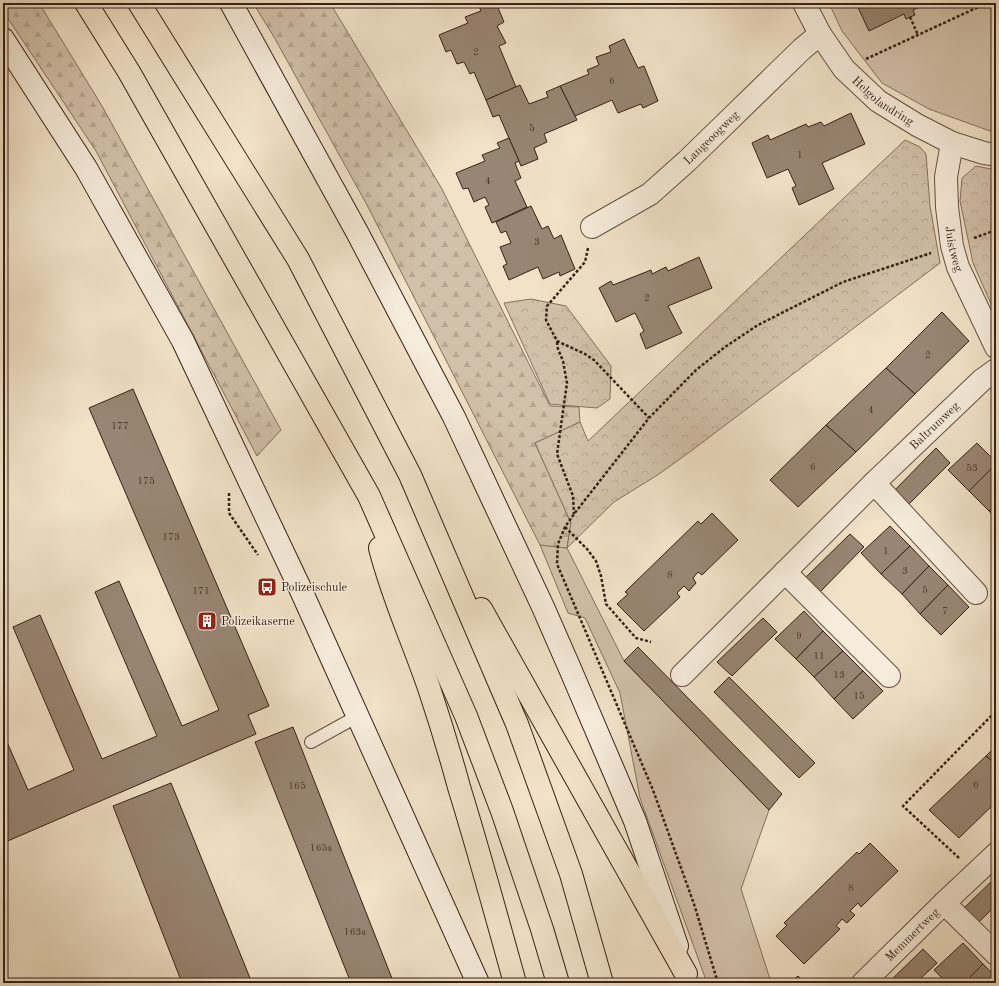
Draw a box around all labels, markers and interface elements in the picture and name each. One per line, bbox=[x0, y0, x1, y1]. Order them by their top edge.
house number: 2 bbox=[473, 47, 479, 57]
street label: Helgolandring bbox=[849, 75, 916, 129]
house number: 6 bbox=[609, 76, 615, 86]
street label: Langeoogweg bbox=[682, 109, 742, 168]
house number: 5 bbox=[529, 123, 535, 133]
house number: 1 bbox=[797, 150, 803, 160]
house number: 4 bbox=[485, 176, 491, 186]
street label: Juistweg bbox=[943, 225, 965, 275]
house number: 3 bbox=[534, 237, 540, 247]
house number: 2 bbox=[644, 293, 650, 303]
house number: 2 bbox=[925, 350, 931, 360]
street label: Baltrumweg bbox=[908, 400, 963, 452]
house number: 4 bbox=[868, 405, 874, 415]
house number: 177 bbox=[111, 421, 129, 431]
house number: 6 bbox=[810, 462, 816, 472]
house number: 53 bbox=[966, 463, 978, 473]
house number: 175 bbox=[137, 476, 155, 486]
house number: 173 bbox=[162, 532, 180, 542]
house number: 1 bbox=[883, 546, 889, 556]
house number: 3 bbox=[902, 566, 908, 576]
house number: 8 bbox=[667, 570, 673, 580]
bus stop icon: Polizeischule bbox=[256, 576, 278, 598]
place label: Polizeischule bbox=[281, 582, 348, 594]
house number: 5 bbox=[922, 585, 928, 595]
house number: 171 bbox=[192, 586, 210, 596]
house number: 7 bbox=[942, 606, 948, 616]
building icon: Polizeikaserne bbox=[196, 610, 218, 632]
place label: Polizeikaserne bbox=[221, 616, 295, 628]
house number: 9 bbox=[796, 631, 802, 641]
house number: 11 bbox=[813, 651, 825, 661]
house number: 13 bbox=[833, 670, 845, 680]
house number: 15 bbox=[853, 691, 865, 701]
house number: 6 bbox=[973, 780, 979, 790]
house number: 165 bbox=[288, 781, 306, 791]
house number: 165a bbox=[310, 843, 332, 853]
house number: 8 bbox=[848, 883, 854, 893]
street label: Memmertweg bbox=[884, 906, 942, 964]
house number: 163a bbox=[344, 927, 366, 937]

